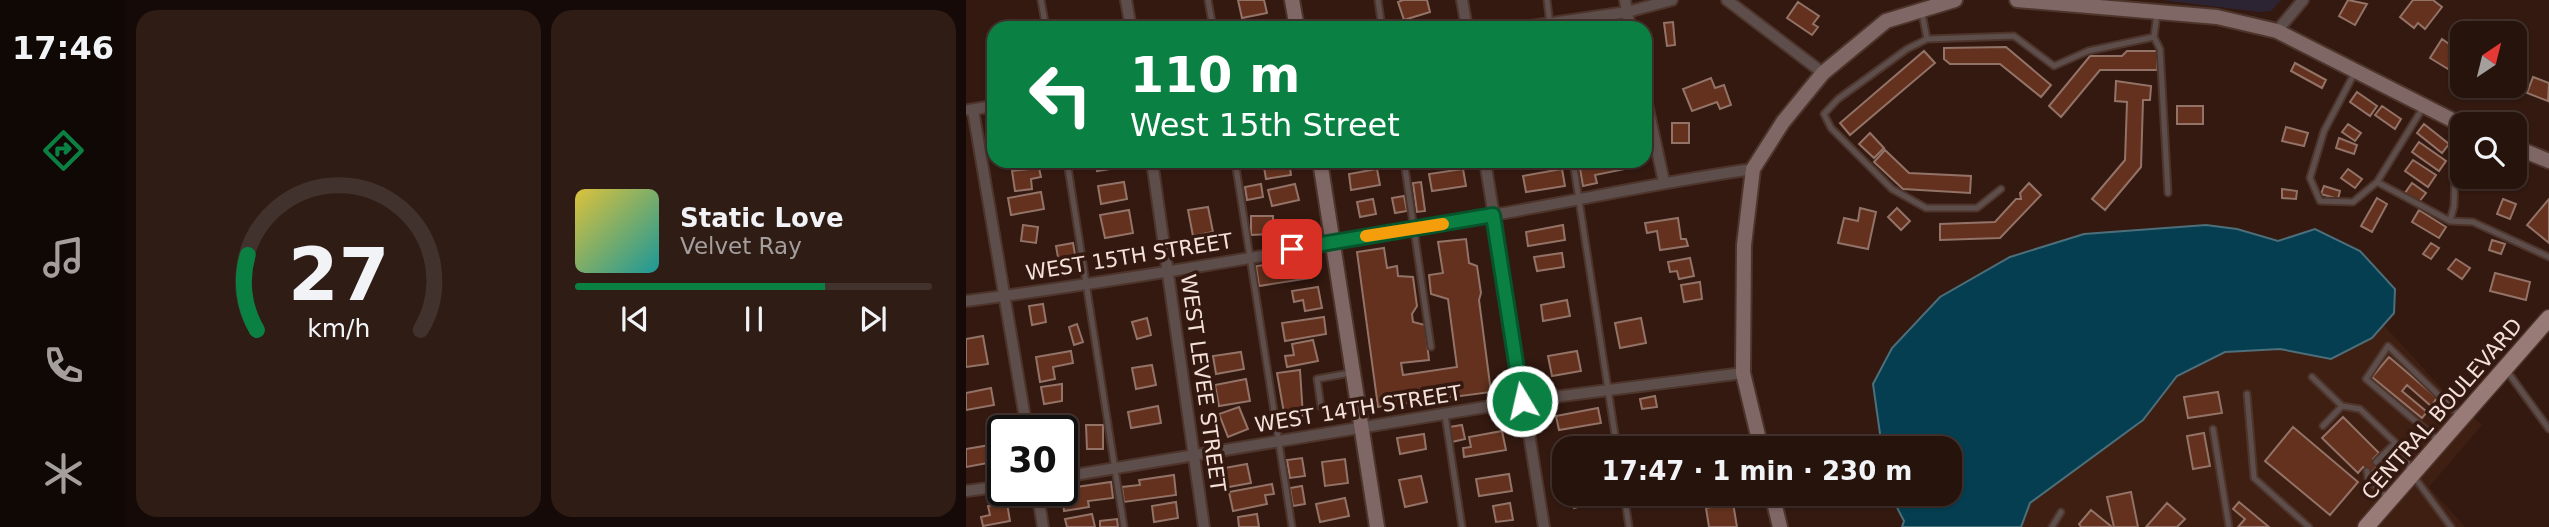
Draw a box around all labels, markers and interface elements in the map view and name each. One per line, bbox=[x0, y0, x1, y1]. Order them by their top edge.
north arrow bbox=[2450, 21, 2527, 98]
map controls bbox=[2450, 21, 2527, 189]
text: 17:46 bbox=[12, 29, 114, 67]
text: 110 m bbox=[1130, 47, 1300, 104]
icon: left bbox=[1015, 49, 1106, 140]
text: West 15th Street bbox=[1130, 106, 1400, 144]
button: search bbox=[2450, 112, 2527, 189]
icon: directions bbox=[39, 126, 88, 175]
text: Static Love bbox=[680, 203, 844, 233]
pin bbox=[1262, 219, 1322, 279]
street label: WEST 15TH STREET bbox=[1024, 229, 1234, 285]
icon: arrive bbox=[1273, 230, 1311, 268]
text: 27 bbox=[288, 232, 389, 317]
icon: music bbox=[39, 233, 88, 282]
text: Velvet Ray bbox=[680, 233, 802, 259]
street label: WEST LEVEE STREET bbox=[1176, 273, 1230, 494]
icon: previous bbox=[616, 300, 654, 338]
icon: pause bbox=[735, 300, 773, 338]
icon: next bbox=[854, 300, 892, 338]
text: km/h bbox=[307, 313, 370, 342]
street label: CENTRAL BOULEVARD bbox=[2357, 314, 2527, 504]
icon: phone bbox=[39, 341, 88, 390]
position arrow bbox=[1485, 364, 1559, 438]
street label: WEST 14TH STREET bbox=[1253, 381, 1463, 437]
speed limit sign: 30 bbox=[987, 415, 1078, 506]
icon: climate bbox=[39, 449, 88, 498]
text: 17:47 · 1 min · 230 m bbox=[1602, 456, 1912, 486]

